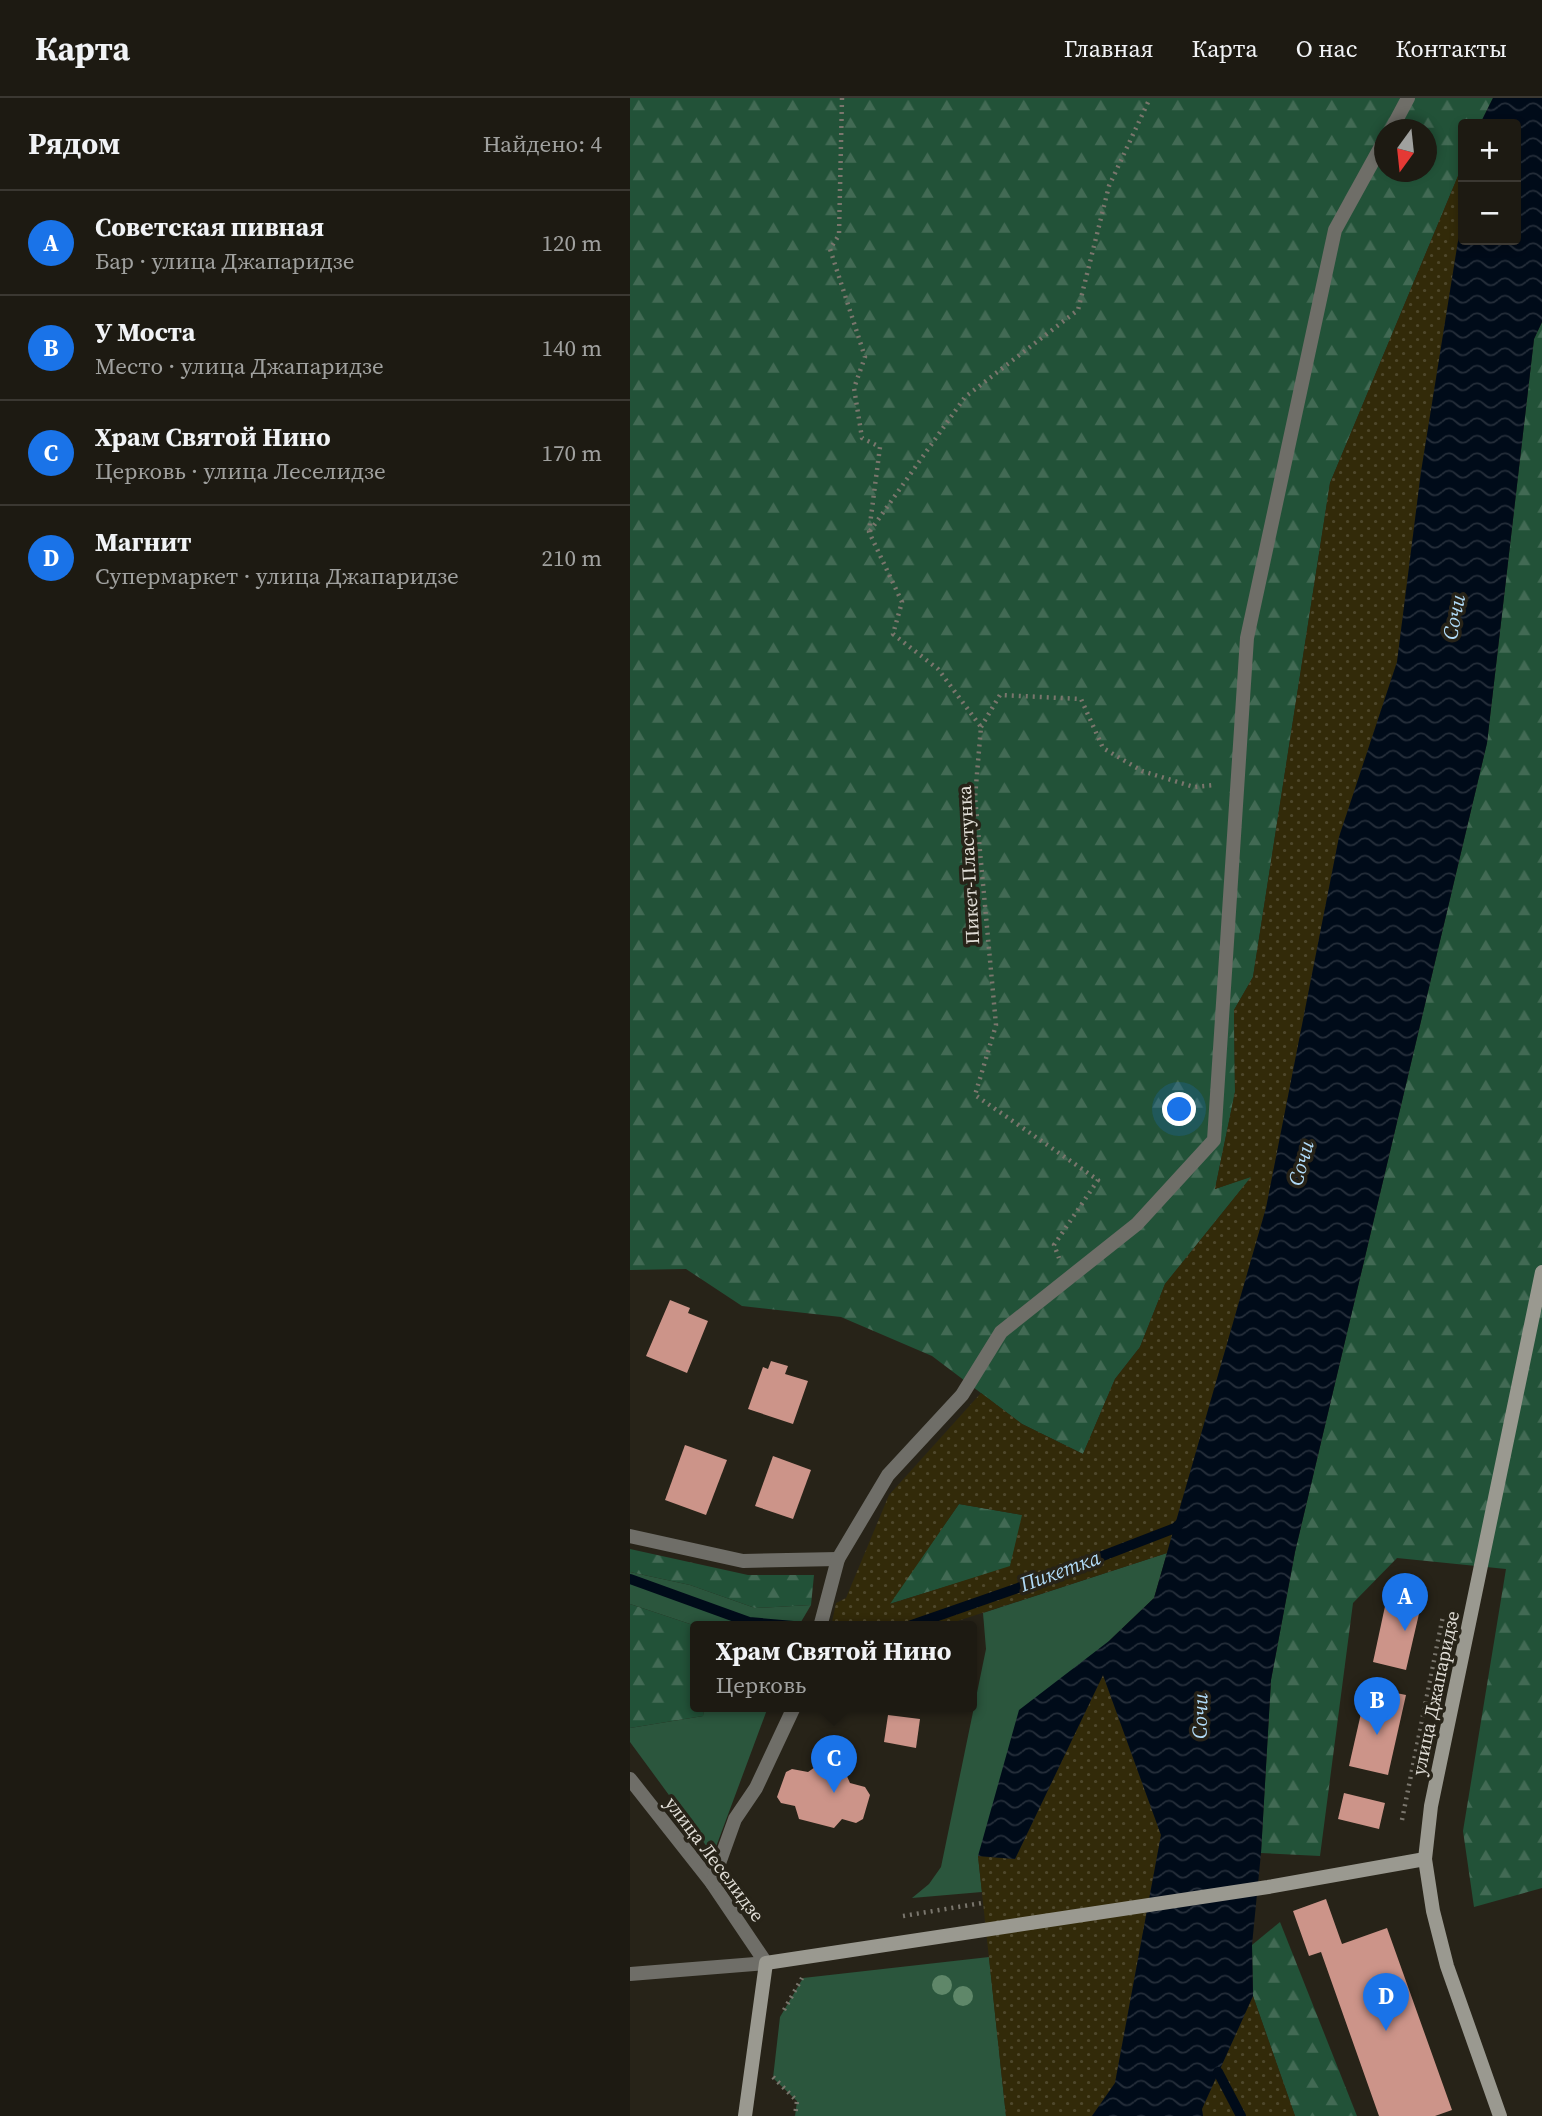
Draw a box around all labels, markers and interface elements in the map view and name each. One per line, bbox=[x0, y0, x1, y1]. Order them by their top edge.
text: Карта bbox=[35, 26, 130, 71]
text: Главная bbox=[1064, 32, 1153, 65]
text: Карта bbox=[1191, 32, 1258, 65]
text: О нас bbox=[1296, 32, 1357, 65]
text: Контакты bbox=[1395, 32, 1507, 65]
north arrow bbox=[1374, 119, 1437, 182]
map controls bbox=[1458, 119, 1521, 245]
button: + bbox=[1458, 119, 1521, 182]
text: Рядом bbox=[28, 123, 120, 164]
text: Найдено: 4 bbox=[483, 128, 602, 160]
button: − bbox=[1458, 182, 1521, 245]
text: Советская пивная bbox=[95, 209, 324, 245]
text: A bbox=[43, 227, 59, 259]
text: 120 m bbox=[541, 227, 602, 259]
text: Бар · улица Джапаридзе bbox=[95, 245, 355, 277]
text: У Моста bbox=[95, 314, 196, 350]
text: B bbox=[44, 332, 58, 364]
text: 140 m bbox=[541, 332, 602, 364]
text: Место · улица Джапаридзе bbox=[95, 350, 384, 382]
text: Храм Святой Нино bbox=[95, 419, 331, 455]
text: C bbox=[44, 437, 58, 469]
text: 170 m bbox=[541, 437, 602, 469]
text: Церковь · улица Леселидзе bbox=[95, 455, 386, 487]
text: Магнит bbox=[95, 524, 192, 560]
text: D bbox=[43, 542, 59, 574]
text: 210 m bbox=[541, 542, 602, 574]
text: Супермаркет · улица Джапаридзе bbox=[95, 560, 459, 592]
water label: Сочи bbox=[1435, 592, 1472, 642]
street label: Пикет-Пластунка bbox=[951, 784, 985, 945]
your location bbox=[1162, 1092, 1196, 1126]
water label: Сочи bbox=[1280, 1137, 1321, 1189]
water label: Пикетка bbox=[1014, 1543, 1104, 1599]
pin: A bbox=[1382, 1573, 1428, 1631]
street label: улица Джапаридзе bbox=[1405, 1608, 1465, 1778]
popup bbox=[690, 1621, 977, 1712]
text: Храм Святой Нино bbox=[716, 1633, 951, 1669]
text: Церковь bbox=[716, 1669, 806, 1701]
pin: B bbox=[1354, 1677, 1400, 1735]
water label: Сочи bbox=[1185, 1693, 1214, 1739]
pin: C bbox=[811, 1735, 857, 1793]
street label: улица Леселидзе bbox=[659, 1791, 771, 1927]
pin: D bbox=[1363, 1973, 1409, 2031]

